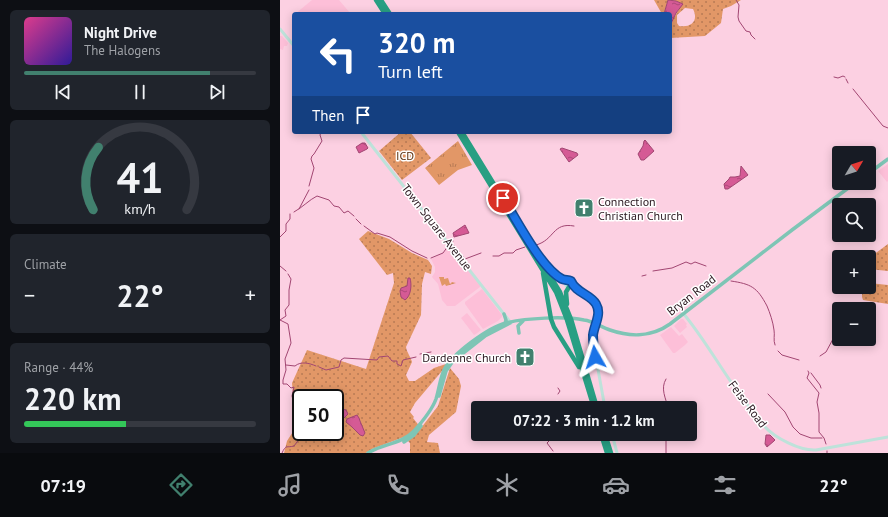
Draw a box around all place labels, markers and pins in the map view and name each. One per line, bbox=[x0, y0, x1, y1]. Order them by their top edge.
pin bbox=[486, 181, 520, 215]
place label: Connection Christian Church bbox=[598, 194, 683, 223]
church icon: Connection Christian Church bbox=[573, 197, 595, 219]
church icon: Dardenne Church bbox=[514, 346, 536, 368]
place label: Dardenne Church bbox=[422, 350, 511, 365]

